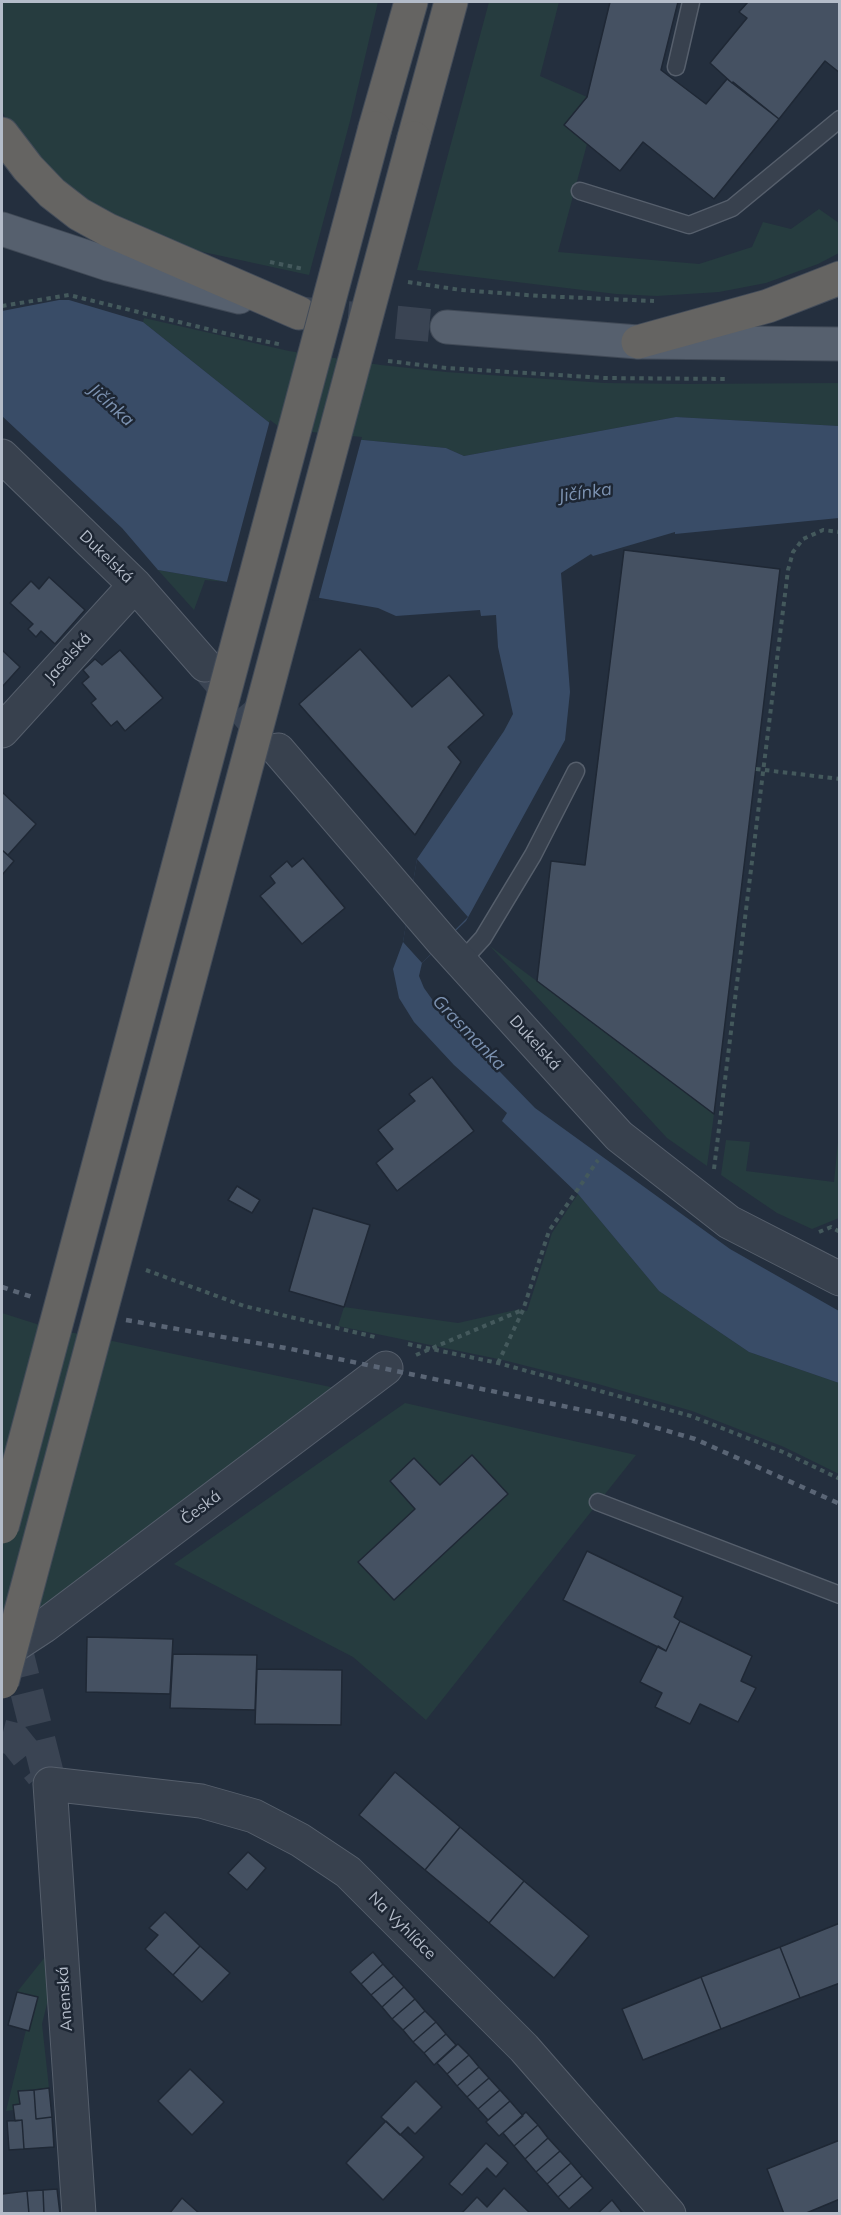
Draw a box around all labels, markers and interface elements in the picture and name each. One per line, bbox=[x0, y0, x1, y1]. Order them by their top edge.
water label: Jičínka bbox=[84, 379, 138, 431]
water label: Jičínka bbox=[557, 479, 613, 507]
street label: Dukelská bbox=[75, 527, 137, 587]
street label: Jaselská bbox=[40, 629, 96, 687]
water label: Grasmanka bbox=[428, 991, 510, 1075]
street label: Dukelská bbox=[505, 1011, 565, 1075]
street label: Česká bbox=[177, 1487, 225, 1529]
street label: Na Vyhlídce bbox=[364, 1888, 440, 1964]
street label: Anenská bbox=[53, 1966, 77, 2032]

